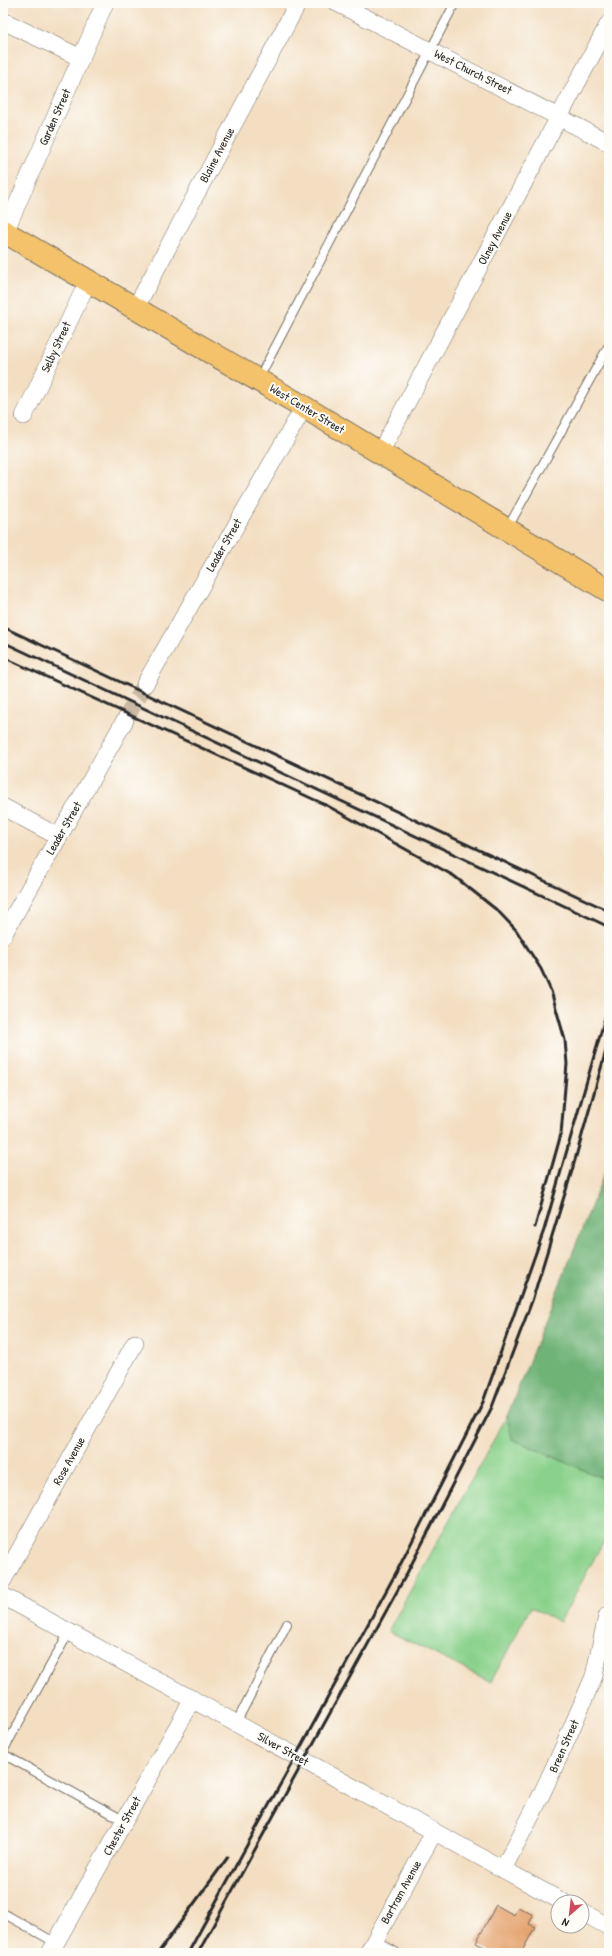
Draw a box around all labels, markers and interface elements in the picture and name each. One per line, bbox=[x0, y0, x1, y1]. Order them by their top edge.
street label: West Church Street bbox=[431, 45, 516, 99]
street label: Garden Street bbox=[34, 85, 75, 148]
street label: Blaine Avenue bbox=[195, 124, 238, 185]
street label: Olney Avenue bbox=[473, 208, 516, 268]
street label: Selby Street bbox=[36, 318, 75, 375]
street label: West Center Street bbox=[267, 379, 349, 438]
street label: Leader Street bbox=[202, 514, 246, 574]
street label: Leader Street bbox=[42, 797, 86, 857]
street label: Rose Avenue bbox=[48, 1433, 89, 1488]
street label: Breen Street bbox=[544, 1716, 583, 1775]
street label: Silver Street bbox=[255, 1727, 313, 1770]
street label: Chester Street bbox=[98, 1792, 145, 1858]
street label: Bartram Avenue bbox=[376, 1857, 425, 1927]
north arrow bbox=[550, 1894, 590, 1934]
text: N bbox=[559, 1915, 571, 1930]

